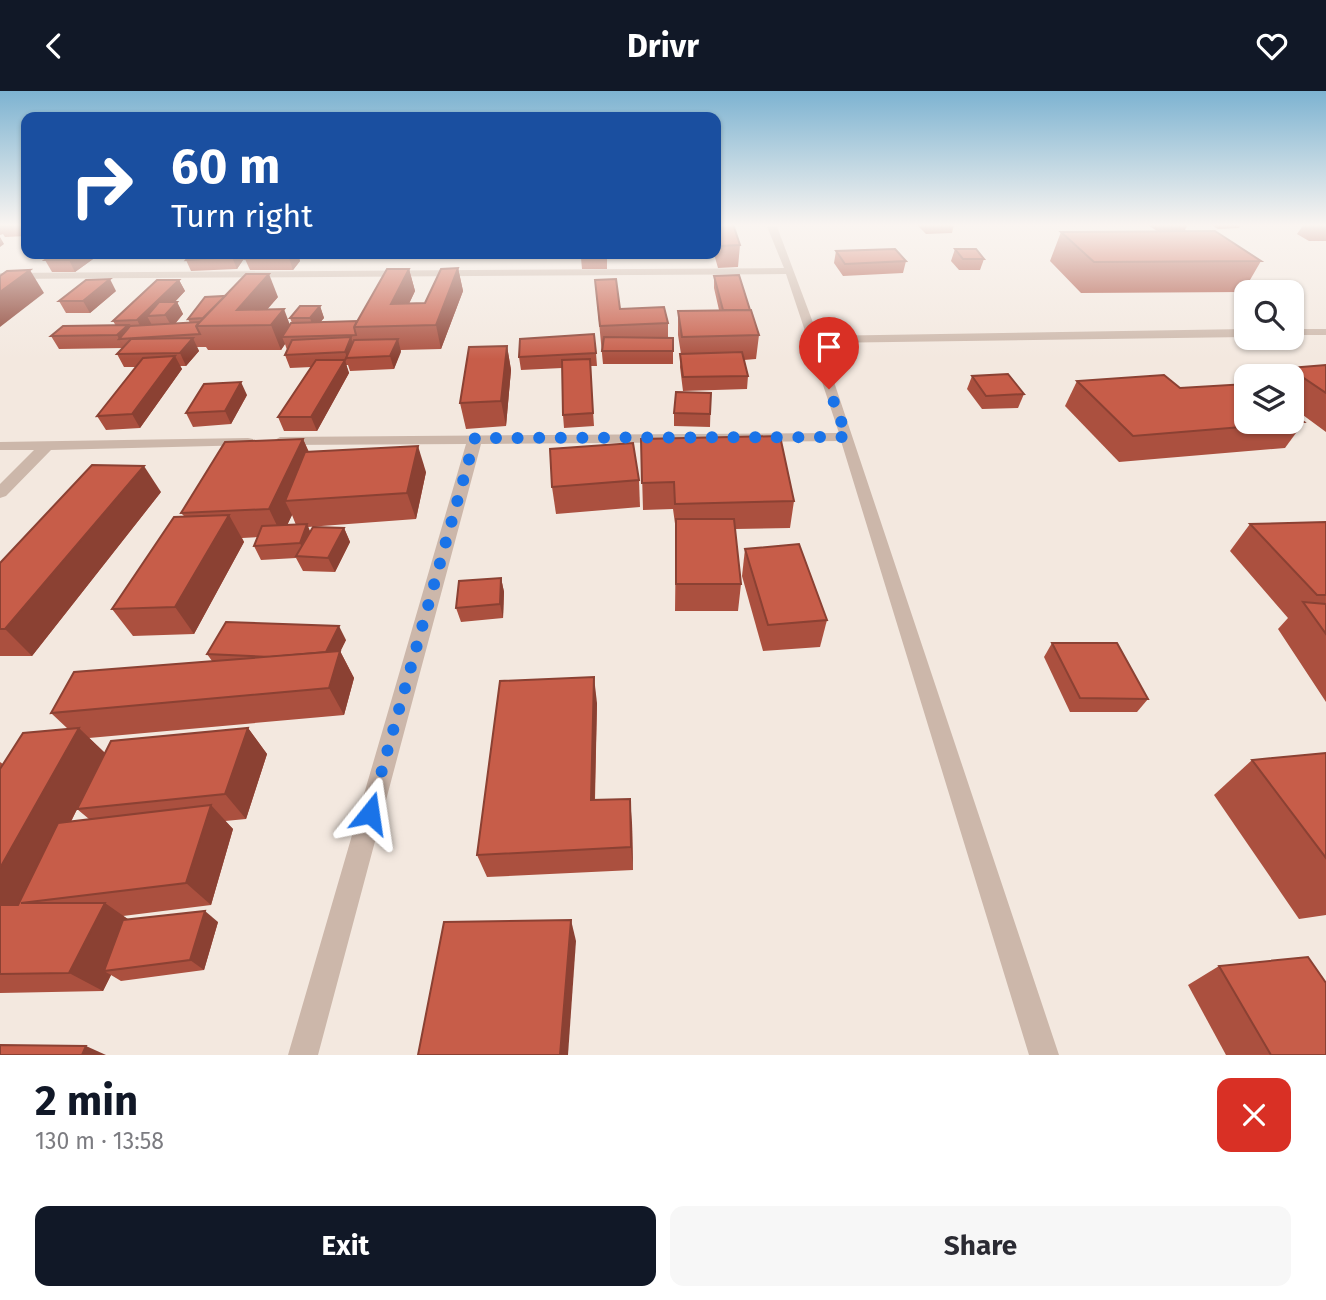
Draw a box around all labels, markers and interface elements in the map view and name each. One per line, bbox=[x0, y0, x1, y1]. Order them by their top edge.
icon: back bbox=[35, 27, 73, 65]
text: Drivr bbox=[627, 27, 699, 65]
icon: heart bbox=[1253, 27, 1291, 65]
text: 60 m bbox=[171, 137, 280, 196]
icon: right bbox=[56, 140, 147, 231]
text: Turn right bbox=[171, 197, 313, 235]
map controls bbox=[1234, 280, 1304, 434]
button: search bbox=[1234, 280, 1304, 350]
pin bbox=[799, 317, 859, 389]
icon: arrive bbox=[810, 328, 848, 366]
button: layers bbox=[1234, 364, 1304, 434]
position arrow bbox=[333, 776, 407, 850]
text: 2 min bbox=[35, 1076, 138, 1126]
button: close bbox=[1217, 1078, 1291, 1152]
text: 130 m · 13:58 bbox=[35, 1127, 164, 1155]
button: Exit bbox=[35, 1206, 656, 1286]
button: Share bbox=[670, 1206, 1291, 1286]

